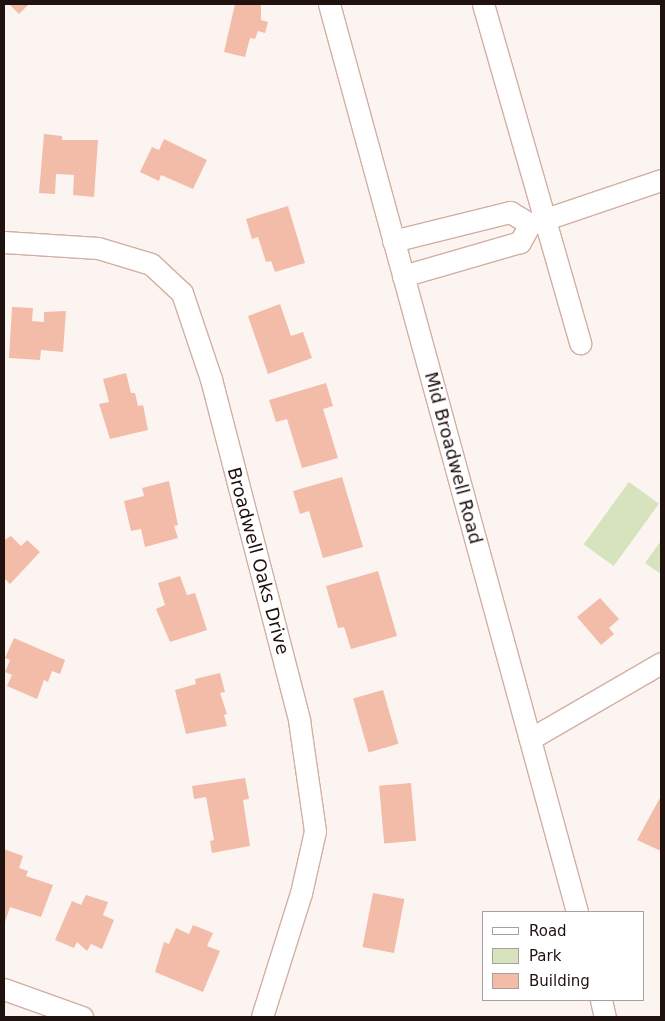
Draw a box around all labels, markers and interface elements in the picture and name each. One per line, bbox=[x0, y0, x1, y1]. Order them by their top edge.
street label: Mid Broadwell Road bbox=[420, 370, 486, 546]
street label: Broadwell Oaks Drive bbox=[223, 465, 293, 657]
legend bbox=[482, 911, 645, 1001]
text: Road bbox=[529, 922, 567, 940]
text: Park bbox=[529, 947, 561, 965]
text: Building bbox=[529, 972, 590, 990]

